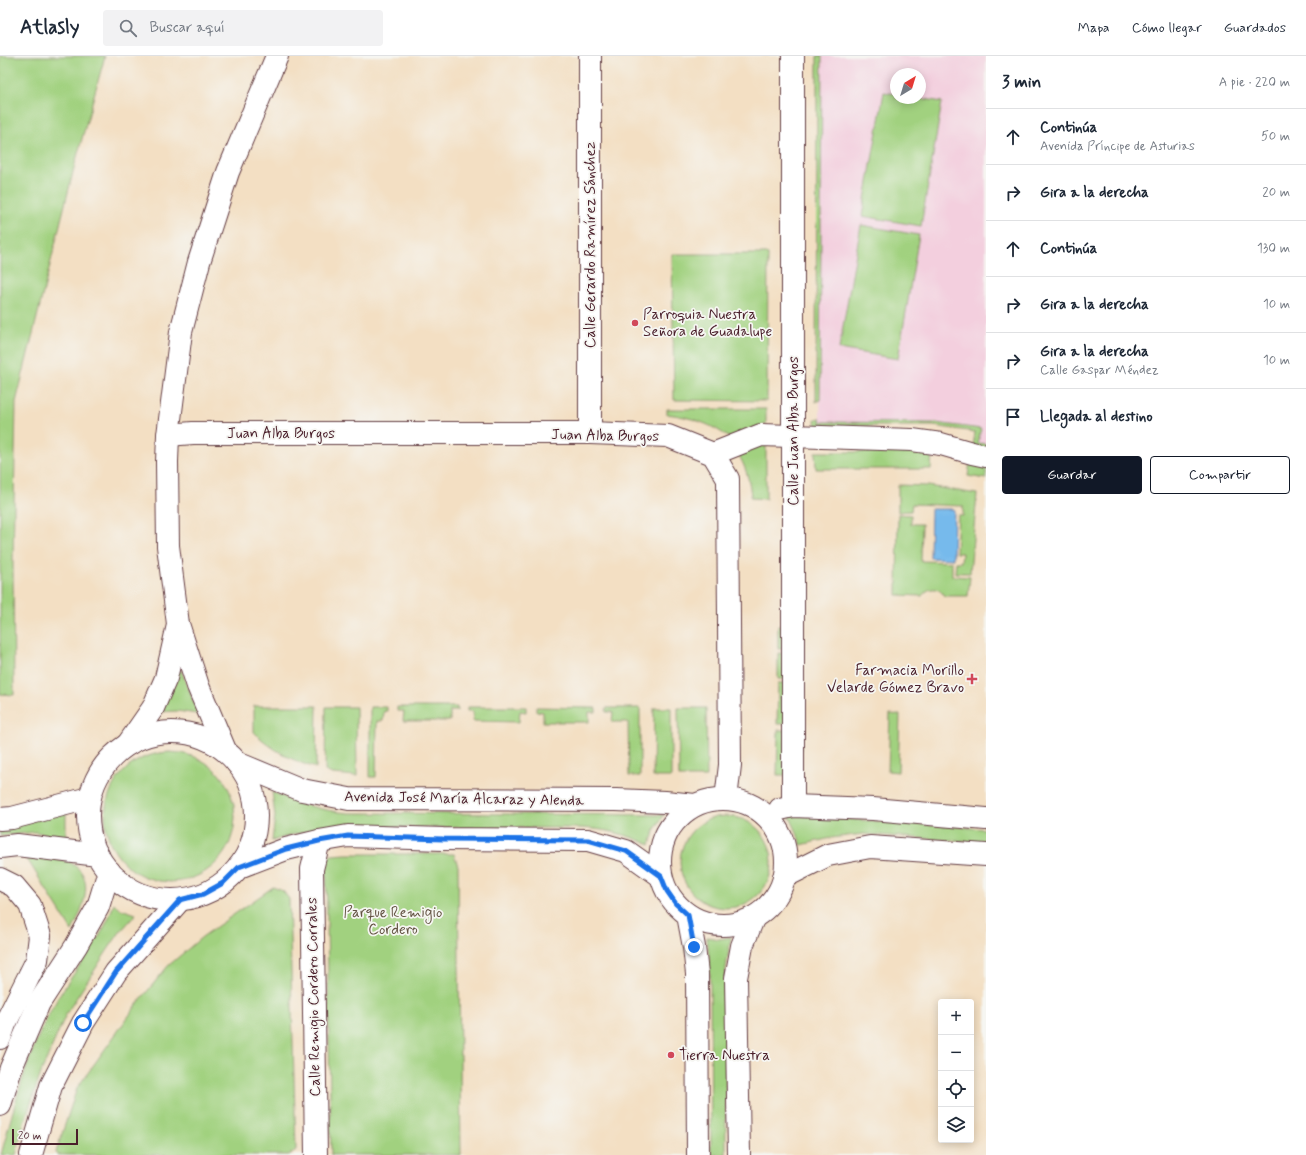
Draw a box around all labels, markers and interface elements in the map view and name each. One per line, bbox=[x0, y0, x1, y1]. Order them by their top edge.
search box bbox=[103, 10, 383, 46]
text: Atlasly bbox=[20, 15, 79, 40]
icon: search bbox=[117, 17, 139, 39]
text: Buscar aquí bbox=[149, 18, 225, 38]
text: Mapa bbox=[1078, 19, 1110, 37]
text: Cómo llegar bbox=[1132, 19, 1202, 37]
text: Guardados bbox=[1224, 19, 1286, 37]
north arrow bbox=[890, 68, 926, 104]
text: 3 min bbox=[1002, 71, 1041, 93]
text: A pie · 220 m bbox=[1219, 74, 1290, 91]
text: Continúa bbox=[1040, 118, 1097, 138]
icon: ahead bbox=[1002, 126, 1024, 148]
text: 50 m bbox=[1261, 128, 1290, 145]
text: Avenida Príncipe de Asturias bbox=[1040, 138, 1195, 155]
street label: Calle Gerardo Ramírez Sánchez bbox=[581, 142, 601, 348]
icon: right bbox=[1002, 182, 1024, 204]
text: Gira a la derecha bbox=[1040, 183, 1149, 203]
text: 20 m bbox=[1262, 184, 1290, 201]
icon: ahead bbox=[1002, 238, 1024, 260]
text: Continúa bbox=[1040, 239, 1097, 259]
text: 130 m bbox=[1257, 240, 1290, 257]
icon: right bbox=[1002, 294, 1024, 316]
text: Gira a la derecha bbox=[1040, 295, 1149, 315]
text: 10 m bbox=[1263, 296, 1290, 313]
place label: Parroquia Nuestra Señora de Guadalupe bbox=[643, 305, 773, 342]
marker: Parroquia Nuestra Señora de Guadalupe bbox=[630, 318, 640, 328]
text: Gira a la derecha bbox=[1040, 342, 1149, 362]
icon: right bbox=[1002, 350, 1024, 372]
text: 10 m bbox=[1263, 352, 1290, 369]
street label: Calle Juan Alba Burgos bbox=[784, 356, 804, 506]
text: Calle Gaspar Méndez bbox=[1040, 362, 1159, 379]
icon: arrive bbox=[1002, 406, 1024, 428]
text: Llegada al destino bbox=[1040, 407, 1153, 427]
street label: Juan Alba Burgos bbox=[227, 424, 335, 444]
street label: Juan Alba Burgos bbox=[551, 425, 659, 447]
button: Guardar bbox=[1002, 456, 1142, 494]
button: Compartir bbox=[1150, 456, 1290, 494]
place label: Farmacia Morillo Velarde Gómez Bravo bbox=[827, 661, 964, 698]
marker: Farmacia Morillo Velarde Gómez Bravo bbox=[967, 674, 977, 684]
street label: Avenida José María Alcaraz y Alenda bbox=[344, 787, 585, 811]
street label: Calle Remigio Cordero Corrales bbox=[302, 897, 327, 1097]
park label: Parque Remigio Cordero bbox=[344, 903, 442, 940]
route end bbox=[685, 938, 703, 956]
map controls bbox=[938, 999, 974, 1143]
button: + bbox=[938, 999, 974, 1035]
route start bbox=[74, 1014, 92, 1032]
button: − bbox=[938, 1035, 974, 1071]
place label: Tierra Nuestra bbox=[679, 1046, 770, 1066]
marker: Tierra Nuestra bbox=[666, 1050, 676, 1060]
button: locate bbox=[938, 1071, 974, 1107]
button: layers bbox=[938, 1107, 974, 1143]
scale bar bbox=[12, 1127, 78, 1146]
text: 20 m bbox=[18, 1129, 41, 1143]

